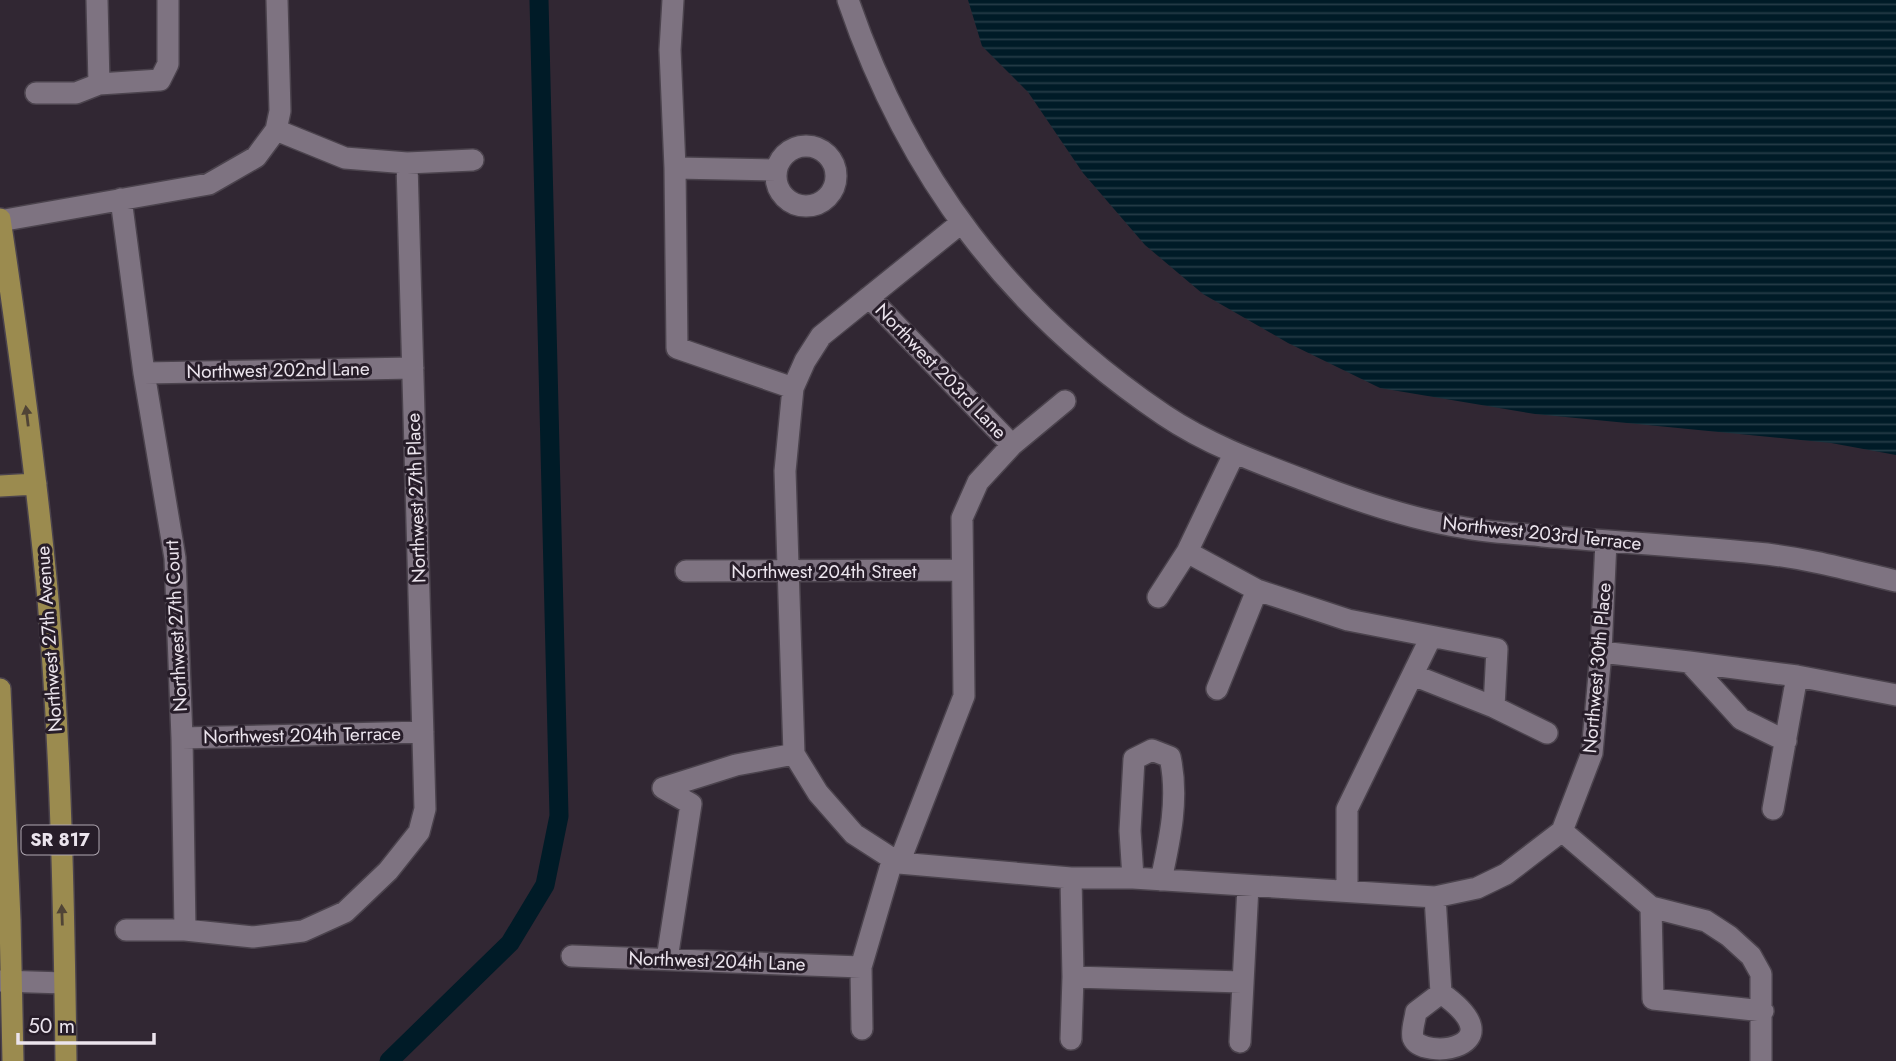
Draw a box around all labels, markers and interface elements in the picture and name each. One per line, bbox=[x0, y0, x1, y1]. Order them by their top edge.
street label: Northwest 203rd Lane bbox=[869, 297, 1013, 445]
street label: Northwest 202nd Lane bbox=[186, 355, 370, 385]
one-way arrow bbox=[22, 405, 33, 427]
street label: Northwest 27th Place bbox=[400, 412, 432, 584]
street label: Northwest 203rd Terrace bbox=[1441, 509, 1643, 557]
street label: Northwest 27th Court bbox=[158, 539, 194, 713]
street label: Northwest 27th Avenue bbox=[29, 545, 69, 733]
street label: Northwest 204th Street bbox=[731, 558, 917, 585]
street label: Northwest 30th Place bbox=[1576, 581, 1618, 754]
street label: Northwest 204th Terrace bbox=[203, 720, 401, 750]
road number: SR 817 bbox=[22, 826, 98, 854]
one-way arrow bbox=[56, 904, 68, 926]
street label: Northwest 204th Lane bbox=[628, 944, 806, 978]
scale bar bbox=[18, 1002, 154, 1046]
text: 50 m bbox=[28, 1011, 75, 1041]

